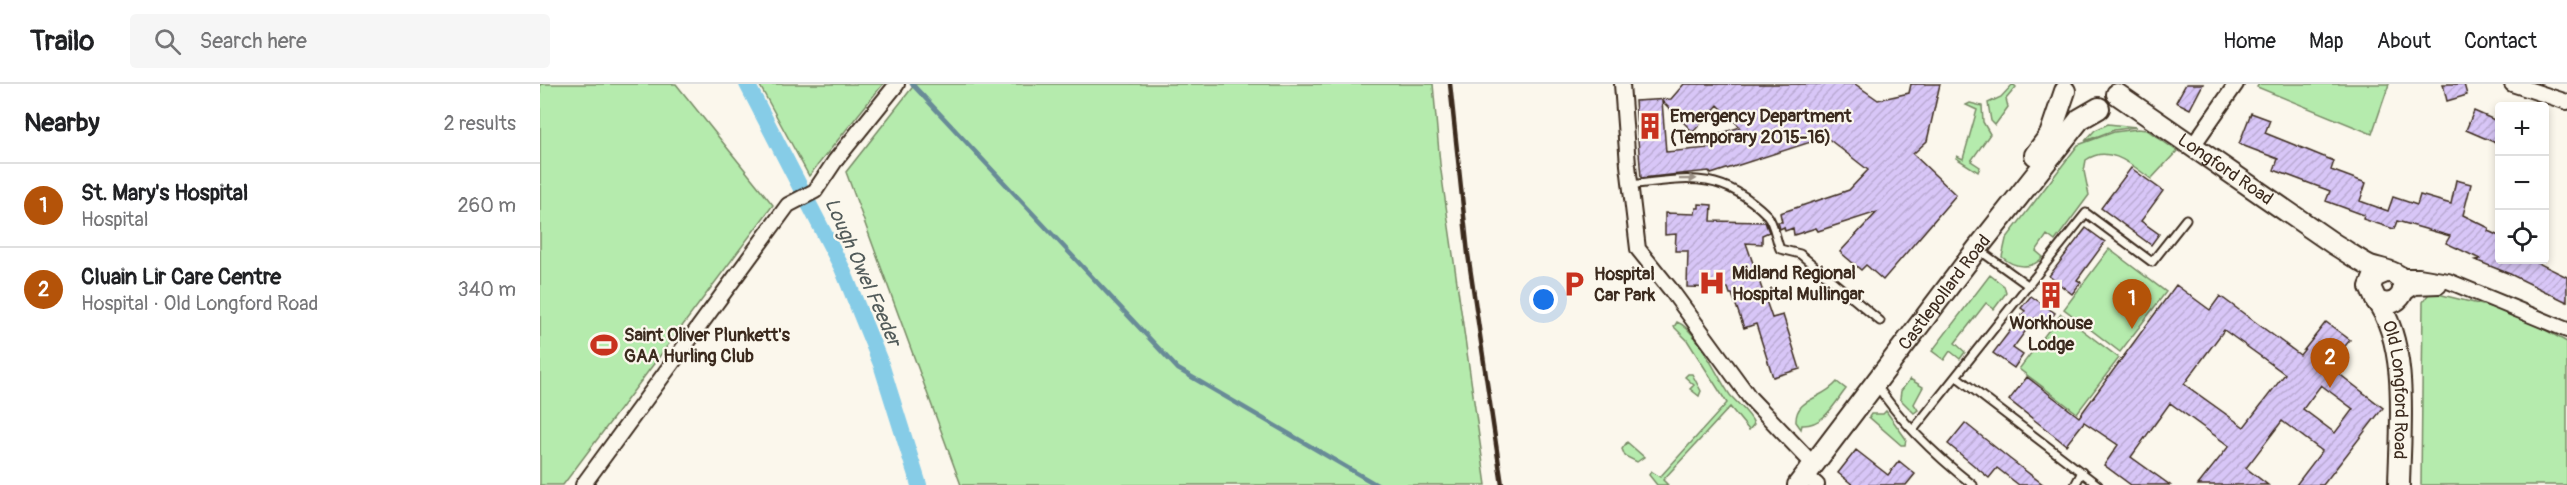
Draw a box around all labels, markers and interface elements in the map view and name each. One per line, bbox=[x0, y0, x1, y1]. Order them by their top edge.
search box bbox=[130, 14, 550, 68]
text: Trailo bbox=[30, 24, 94, 59]
icon: search bbox=[151, 25, 184, 58]
text: Search here bbox=[199, 27, 307, 55]
text: Home bbox=[2223, 28, 2276, 55]
text: Map bbox=[2309, 28, 2344, 55]
text: About bbox=[2377, 28, 2431, 55]
text: Contact bbox=[2464, 28, 2537, 55]
map controls bbox=[2495, 102, 2549, 264]
button: + bbox=[2495, 102, 2549, 156]
place label: Emergency Department (Temporary 2015-16) bbox=[1670, 105, 1852, 149]
text: Nearby bbox=[24, 107, 100, 139]
text: 2 results bbox=[444, 111, 516, 136]
building icon: Emergency Department (Temporary 2015-16) bbox=[1635, 111, 1665, 141]
street label: Longford Road bbox=[2173, 128, 2278, 210]
button: − bbox=[2495, 156, 2549, 210]
one-way arrow bbox=[1679, 174, 1698, 184]
text: St. Mary's Hospital bbox=[81, 179, 248, 207]
text: 1 bbox=[40, 193, 47, 218]
text: 260 m bbox=[457, 193, 516, 218]
water label: Lough Owel Feeder bbox=[819, 194, 908, 352]
text: Hospital bbox=[81, 207, 148, 232]
button: locate bbox=[2495, 210, 2549, 264]
street label: Castlepollard Road bbox=[1893, 230, 1996, 355]
place label: Midland Regional Hospital Mullingar bbox=[1732, 262, 1865, 306]
text: Cluain Lir Care Centre bbox=[81, 263, 281, 291]
place label: Hospital Car Park bbox=[1594, 263, 1656, 307]
hospital icon: Midland Regional Hospital Mullingar bbox=[1697, 268, 1727, 298]
parking icon: Hospital Car Park bbox=[1559, 269, 1589, 299]
text: 2 bbox=[38, 277, 49, 302]
text: 340 m bbox=[457, 277, 516, 302]
building icon: Workhouse Lodge bbox=[2036, 280, 2066, 310]
pin: 1 bbox=[2112, 280, 2152, 329]
your location bbox=[1529, 285, 1558, 314]
text: Hospital · Old Longford Road bbox=[81, 291, 318, 316]
place label: Workhouse Lodge bbox=[2009, 312, 2094, 356]
street label: Old Longford Road bbox=[2377, 317, 2413, 460]
place label: Saint Oliver Plunkett's GAA Hurling Club bbox=[624, 324, 791, 368]
sports icon: Saint Oliver Plunkett's GAA Hurling Club bbox=[589, 330, 619, 360]
pin: 2 bbox=[2310, 338, 2350, 388]

